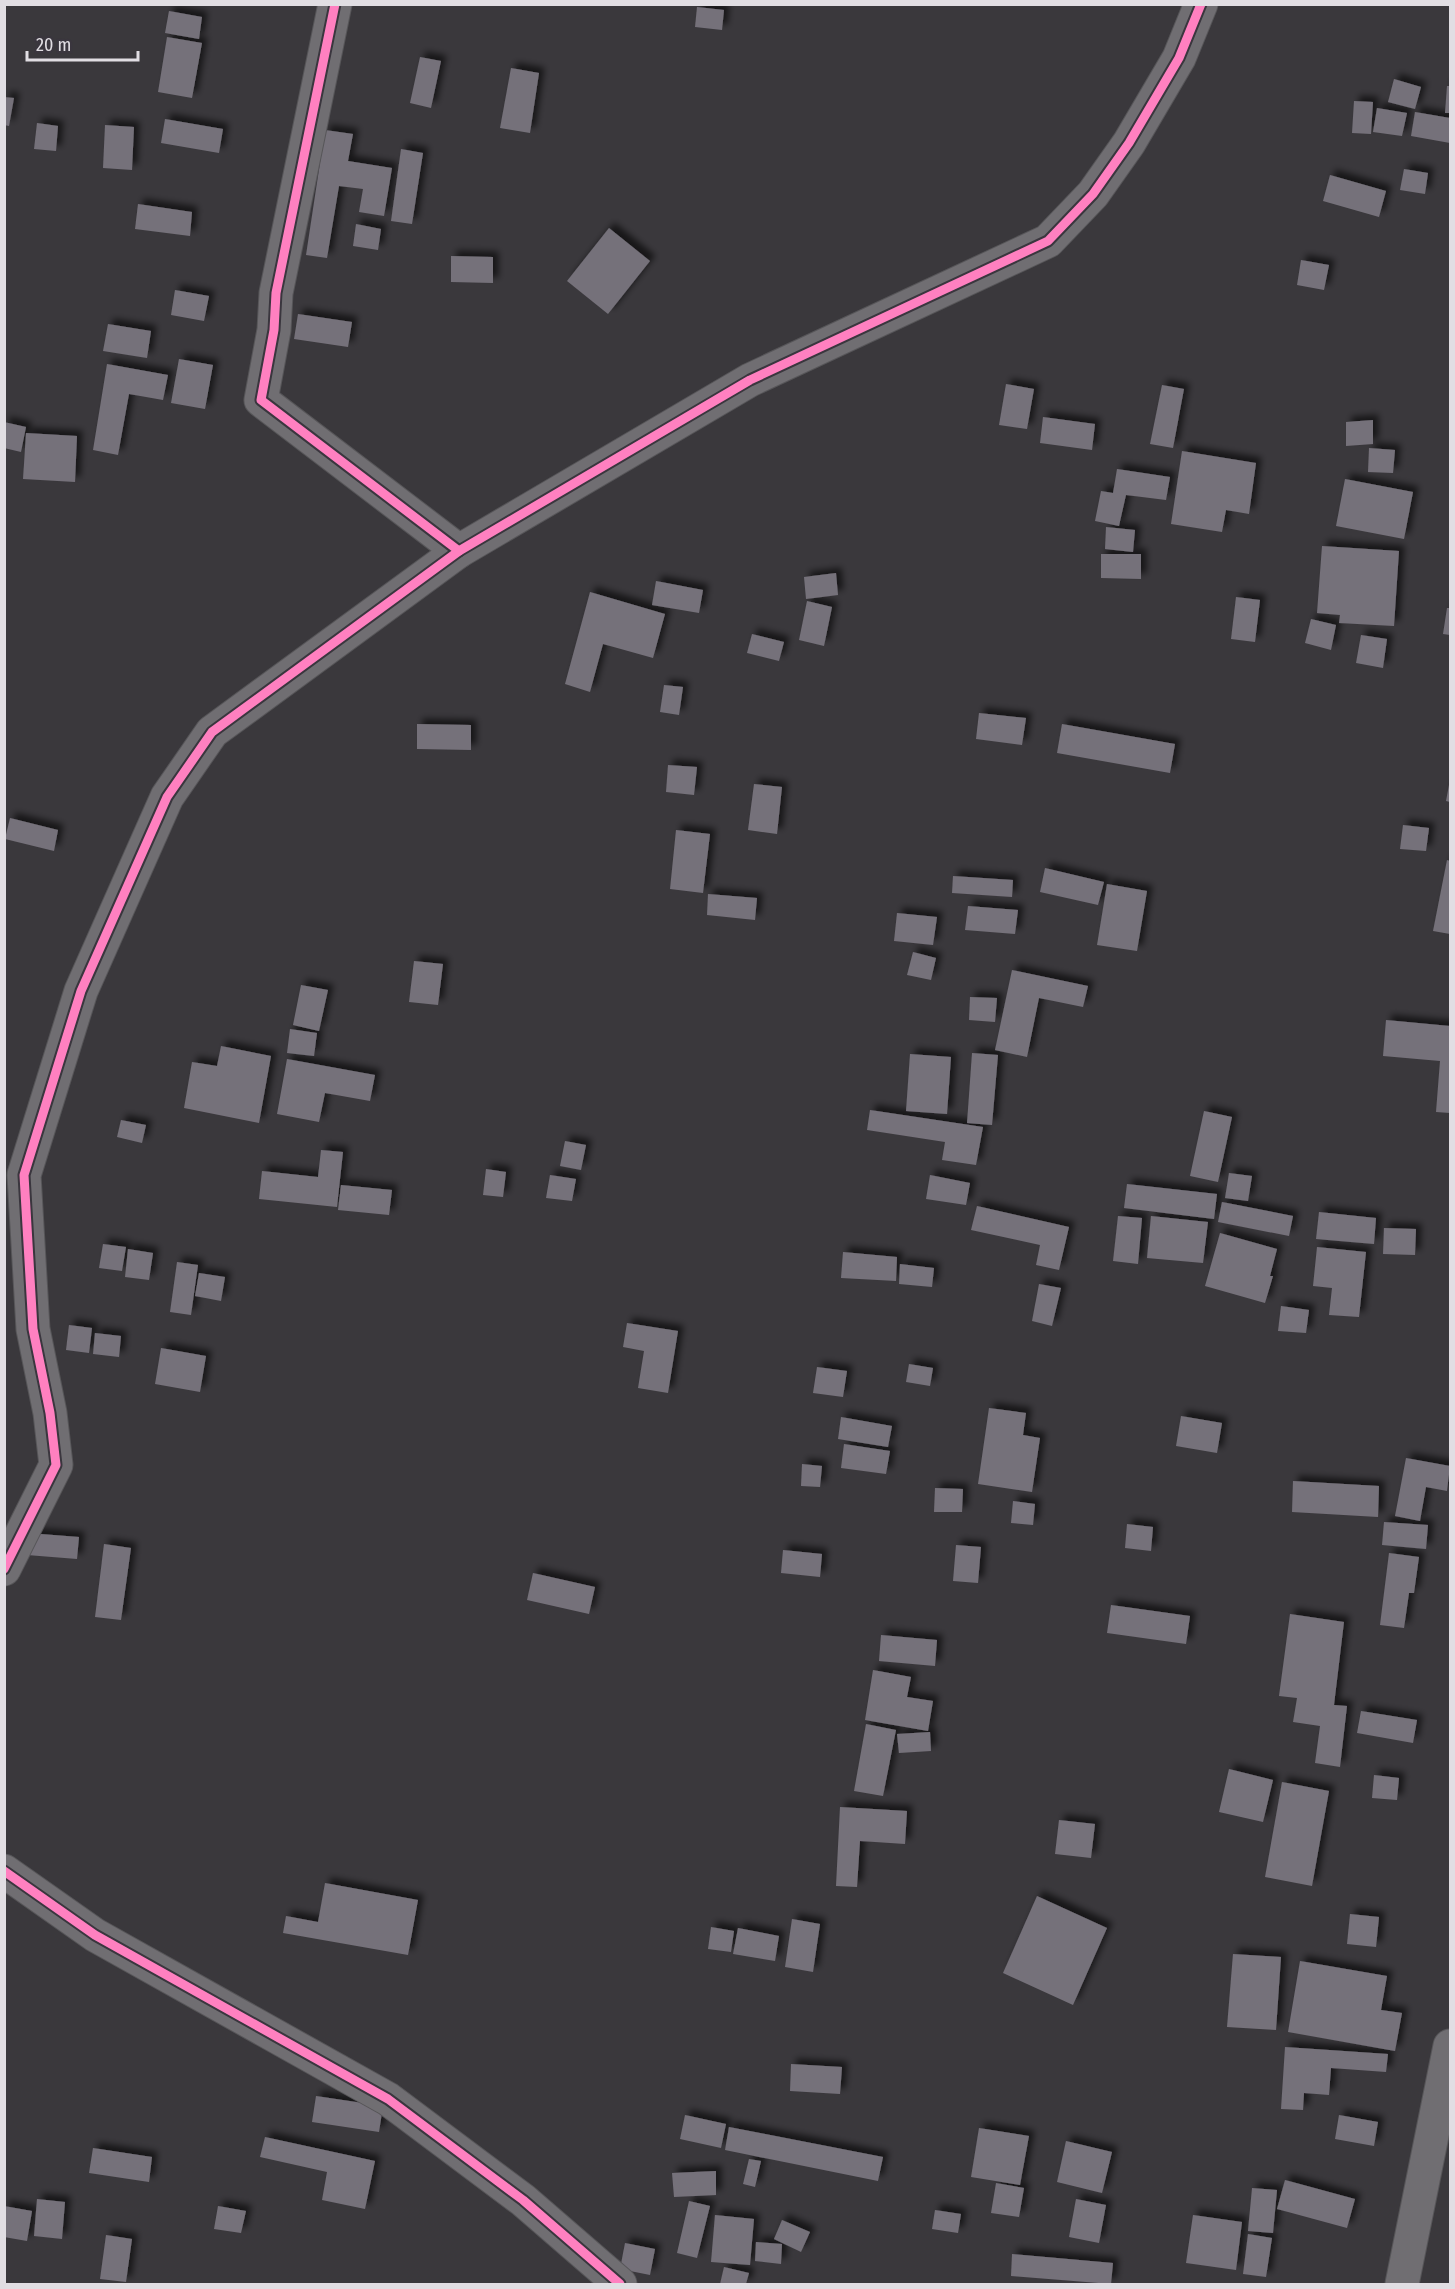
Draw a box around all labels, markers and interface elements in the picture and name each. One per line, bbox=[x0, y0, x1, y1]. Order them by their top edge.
scale bar bbox=[27, 24, 138, 62]
text: 20 m bbox=[36, 34, 71, 56]

